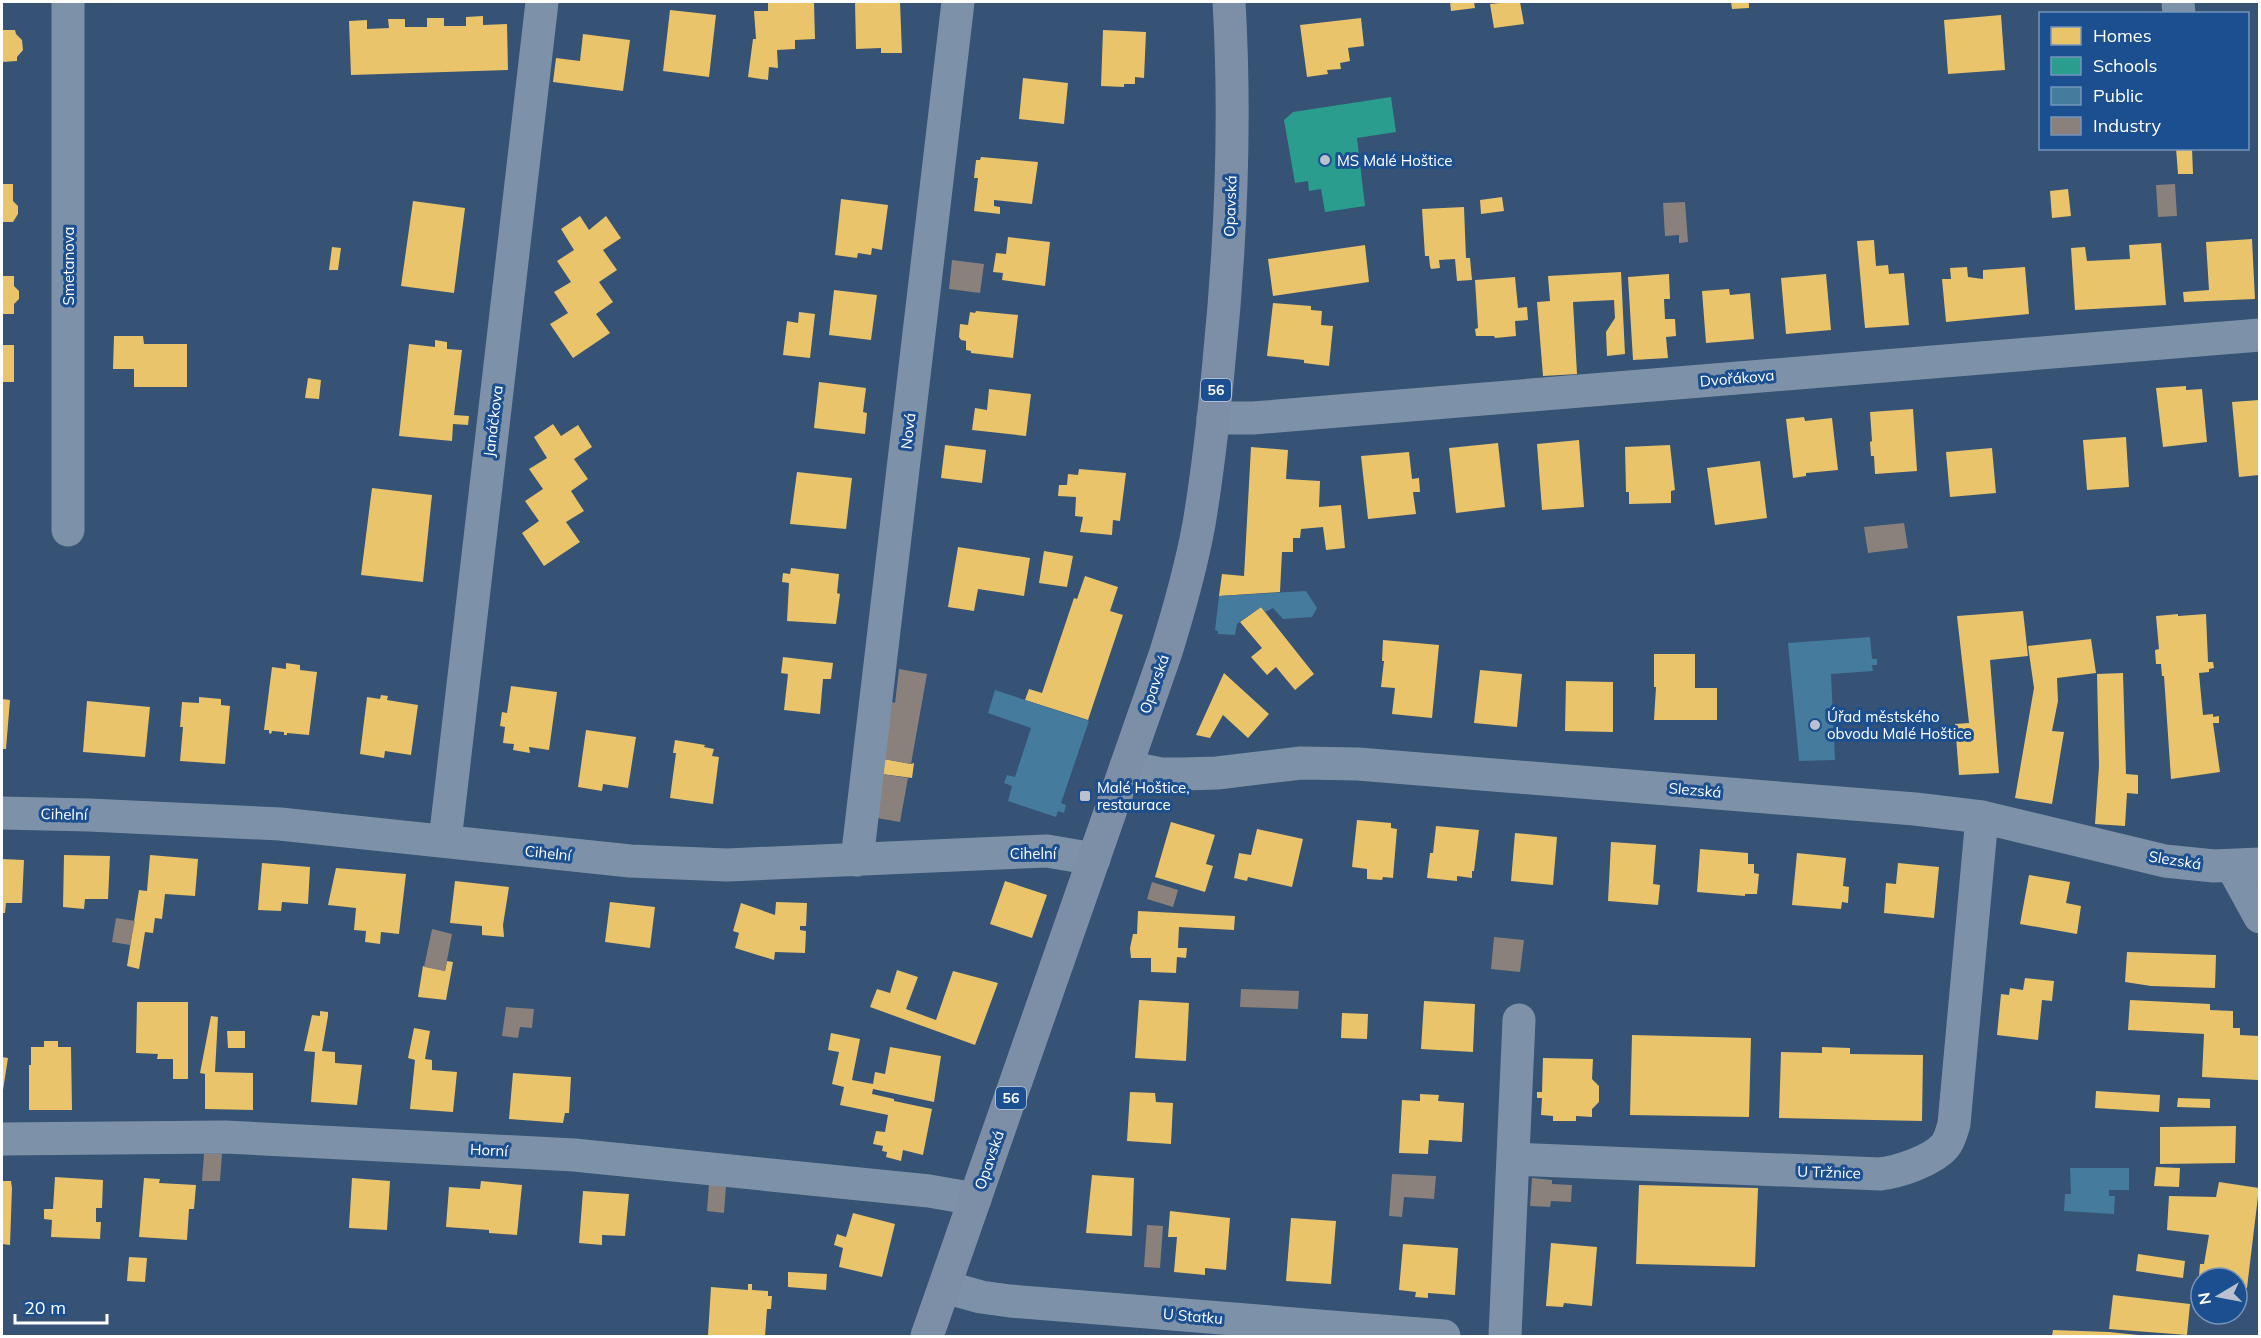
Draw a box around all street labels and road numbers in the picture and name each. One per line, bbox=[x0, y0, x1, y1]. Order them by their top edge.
street label: Opavská bbox=[1219, 175, 1241, 237]
street label: Smetanova bbox=[59, 227, 78, 305]
street label: Dvořákova bbox=[1699, 365, 1775, 391]
road number: 56 bbox=[1201, 379, 1231, 401]
street label: Janáčkova bbox=[479, 384, 507, 458]
street label: Nová bbox=[896, 412, 920, 450]
street label: Opavská bbox=[1135, 652, 1173, 716]
street label: Slezská bbox=[1668, 778, 1722, 802]
street label: Cihelní bbox=[40, 804, 89, 824]
street label: Cihelní bbox=[524, 841, 574, 865]
street label: Cihelní bbox=[1010, 844, 1058, 863]
street label: Slezská bbox=[2147, 846, 2203, 874]
road number: 56 bbox=[996, 1087, 1026, 1109]
street label: Opavská bbox=[970, 1128, 1008, 1192]
street label: Horní bbox=[470, 1140, 510, 1161]
street label: U Tržnice bbox=[1797, 1161, 1861, 1183]
street label: U Statku bbox=[1162, 1304, 1224, 1328]

